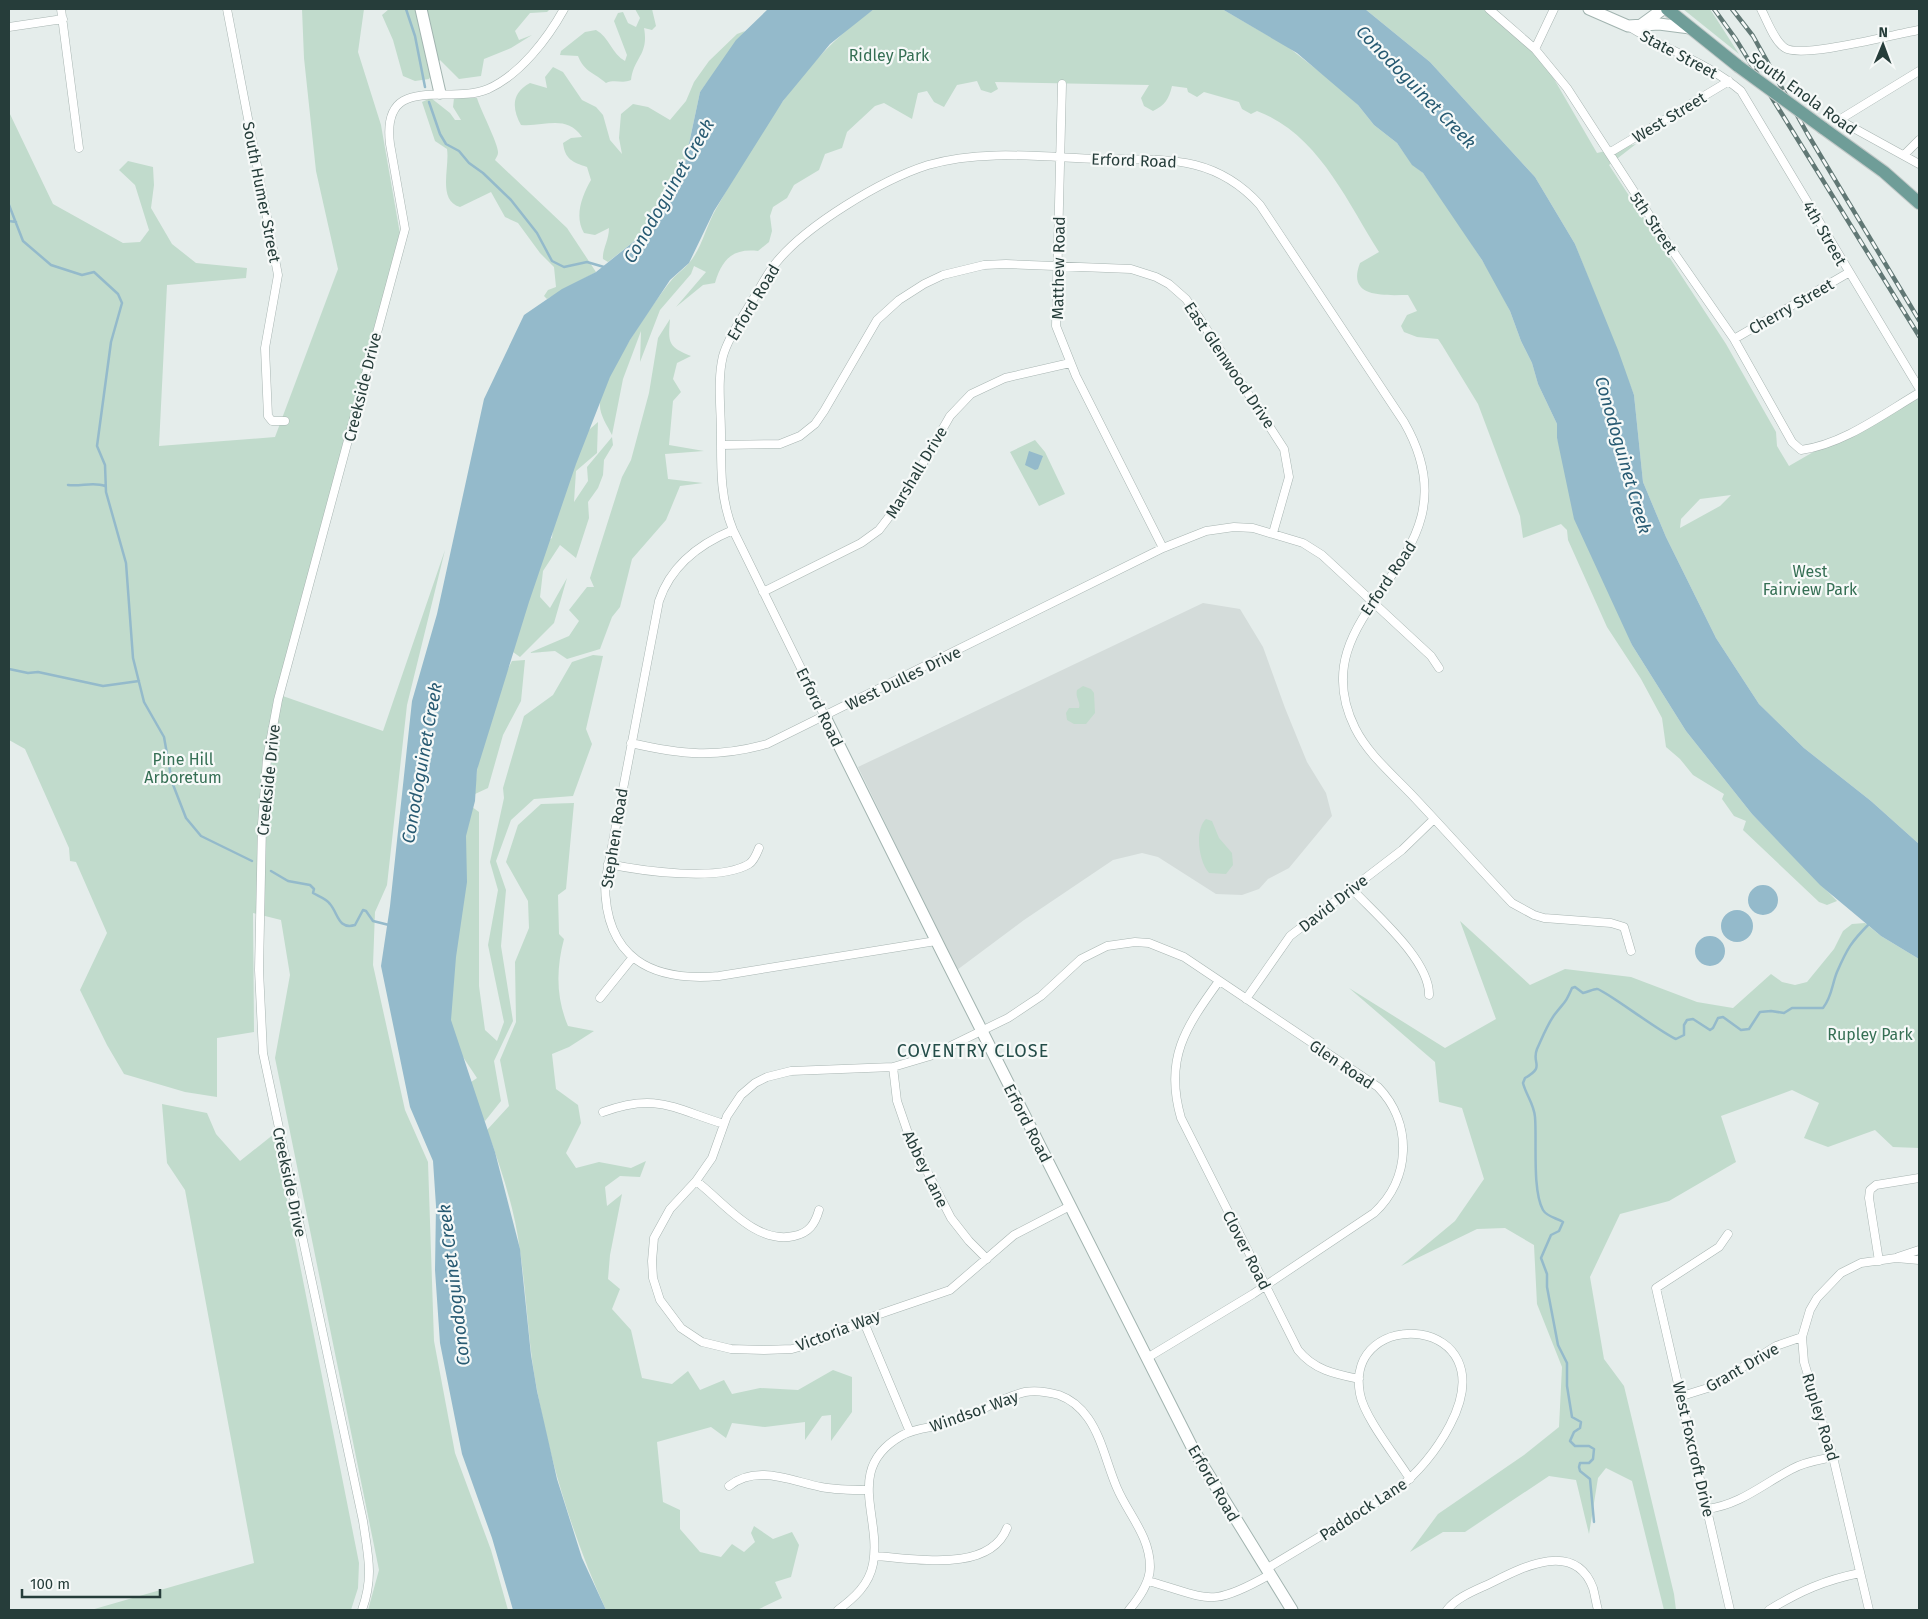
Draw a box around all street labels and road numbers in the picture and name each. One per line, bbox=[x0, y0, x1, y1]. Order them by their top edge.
street label: State Street bbox=[1637, 26, 1721, 83]
street label: South Enola Road bbox=[1745, 48, 1860, 139]
street label: West Street bbox=[1629, 88, 1710, 147]
street label: South Humer Street bbox=[239, 120, 285, 264]
street label: Erford Road bbox=[1091, 150, 1177, 171]
street label: 5th Street bbox=[1626, 189, 1681, 258]
street label: 4th Street bbox=[1799, 198, 1851, 269]
street label: Matthew Road bbox=[1048, 216, 1069, 320]
street label: Erford Road bbox=[723, 261, 784, 344]
street label: Cherry Street bbox=[1745, 274, 1837, 338]
street label: East Glenwood Drive bbox=[1180, 298, 1279, 432]
street label: Creekside Drive bbox=[340, 330, 385, 444]
street label: Marshall Drive bbox=[882, 423, 951, 522]
street label: Erford Road bbox=[1357, 538, 1420, 619]
street label: West Dulles Drive bbox=[842, 642, 964, 715]
street label: Erford Road bbox=[792, 665, 847, 750]
street label: Creekside Drive bbox=[253, 723, 284, 837]
street label: Stephen Road bbox=[597, 787, 632, 889]
street label: David Drive bbox=[1295, 871, 1372, 936]
street label: Glen Road bbox=[1306, 1036, 1378, 1093]
street label: Erford Road bbox=[1000, 1081, 1055, 1166]
street label: Creekside Drive bbox=[269, 1125, 310, 1239]
street label: Abbey Lane bbox=[899, 1128, 952, 1211]
street label: Clover Road bbox=[1218, 1207, 1275, 1293]
street label: Victoria Way bbox=[793, 1306, 883, 1355]
street label: Grant Drive bbox=[1702, 1339, 1782, 1396]
street label: Rupley Road bbox=[1798, 1371, 1843, 1463]
street label: West Foxcroft Drive bbox=[1669, 1379, 1718, 1519]
street label: Windsor Way bbox=[927, 1387, 1021, 1436]
street label: Erford Road bbox=[1184, 1441, 1243, 1525]
street label: Paddock Lane bbox=[1316, 1474, 1411, 1545]

